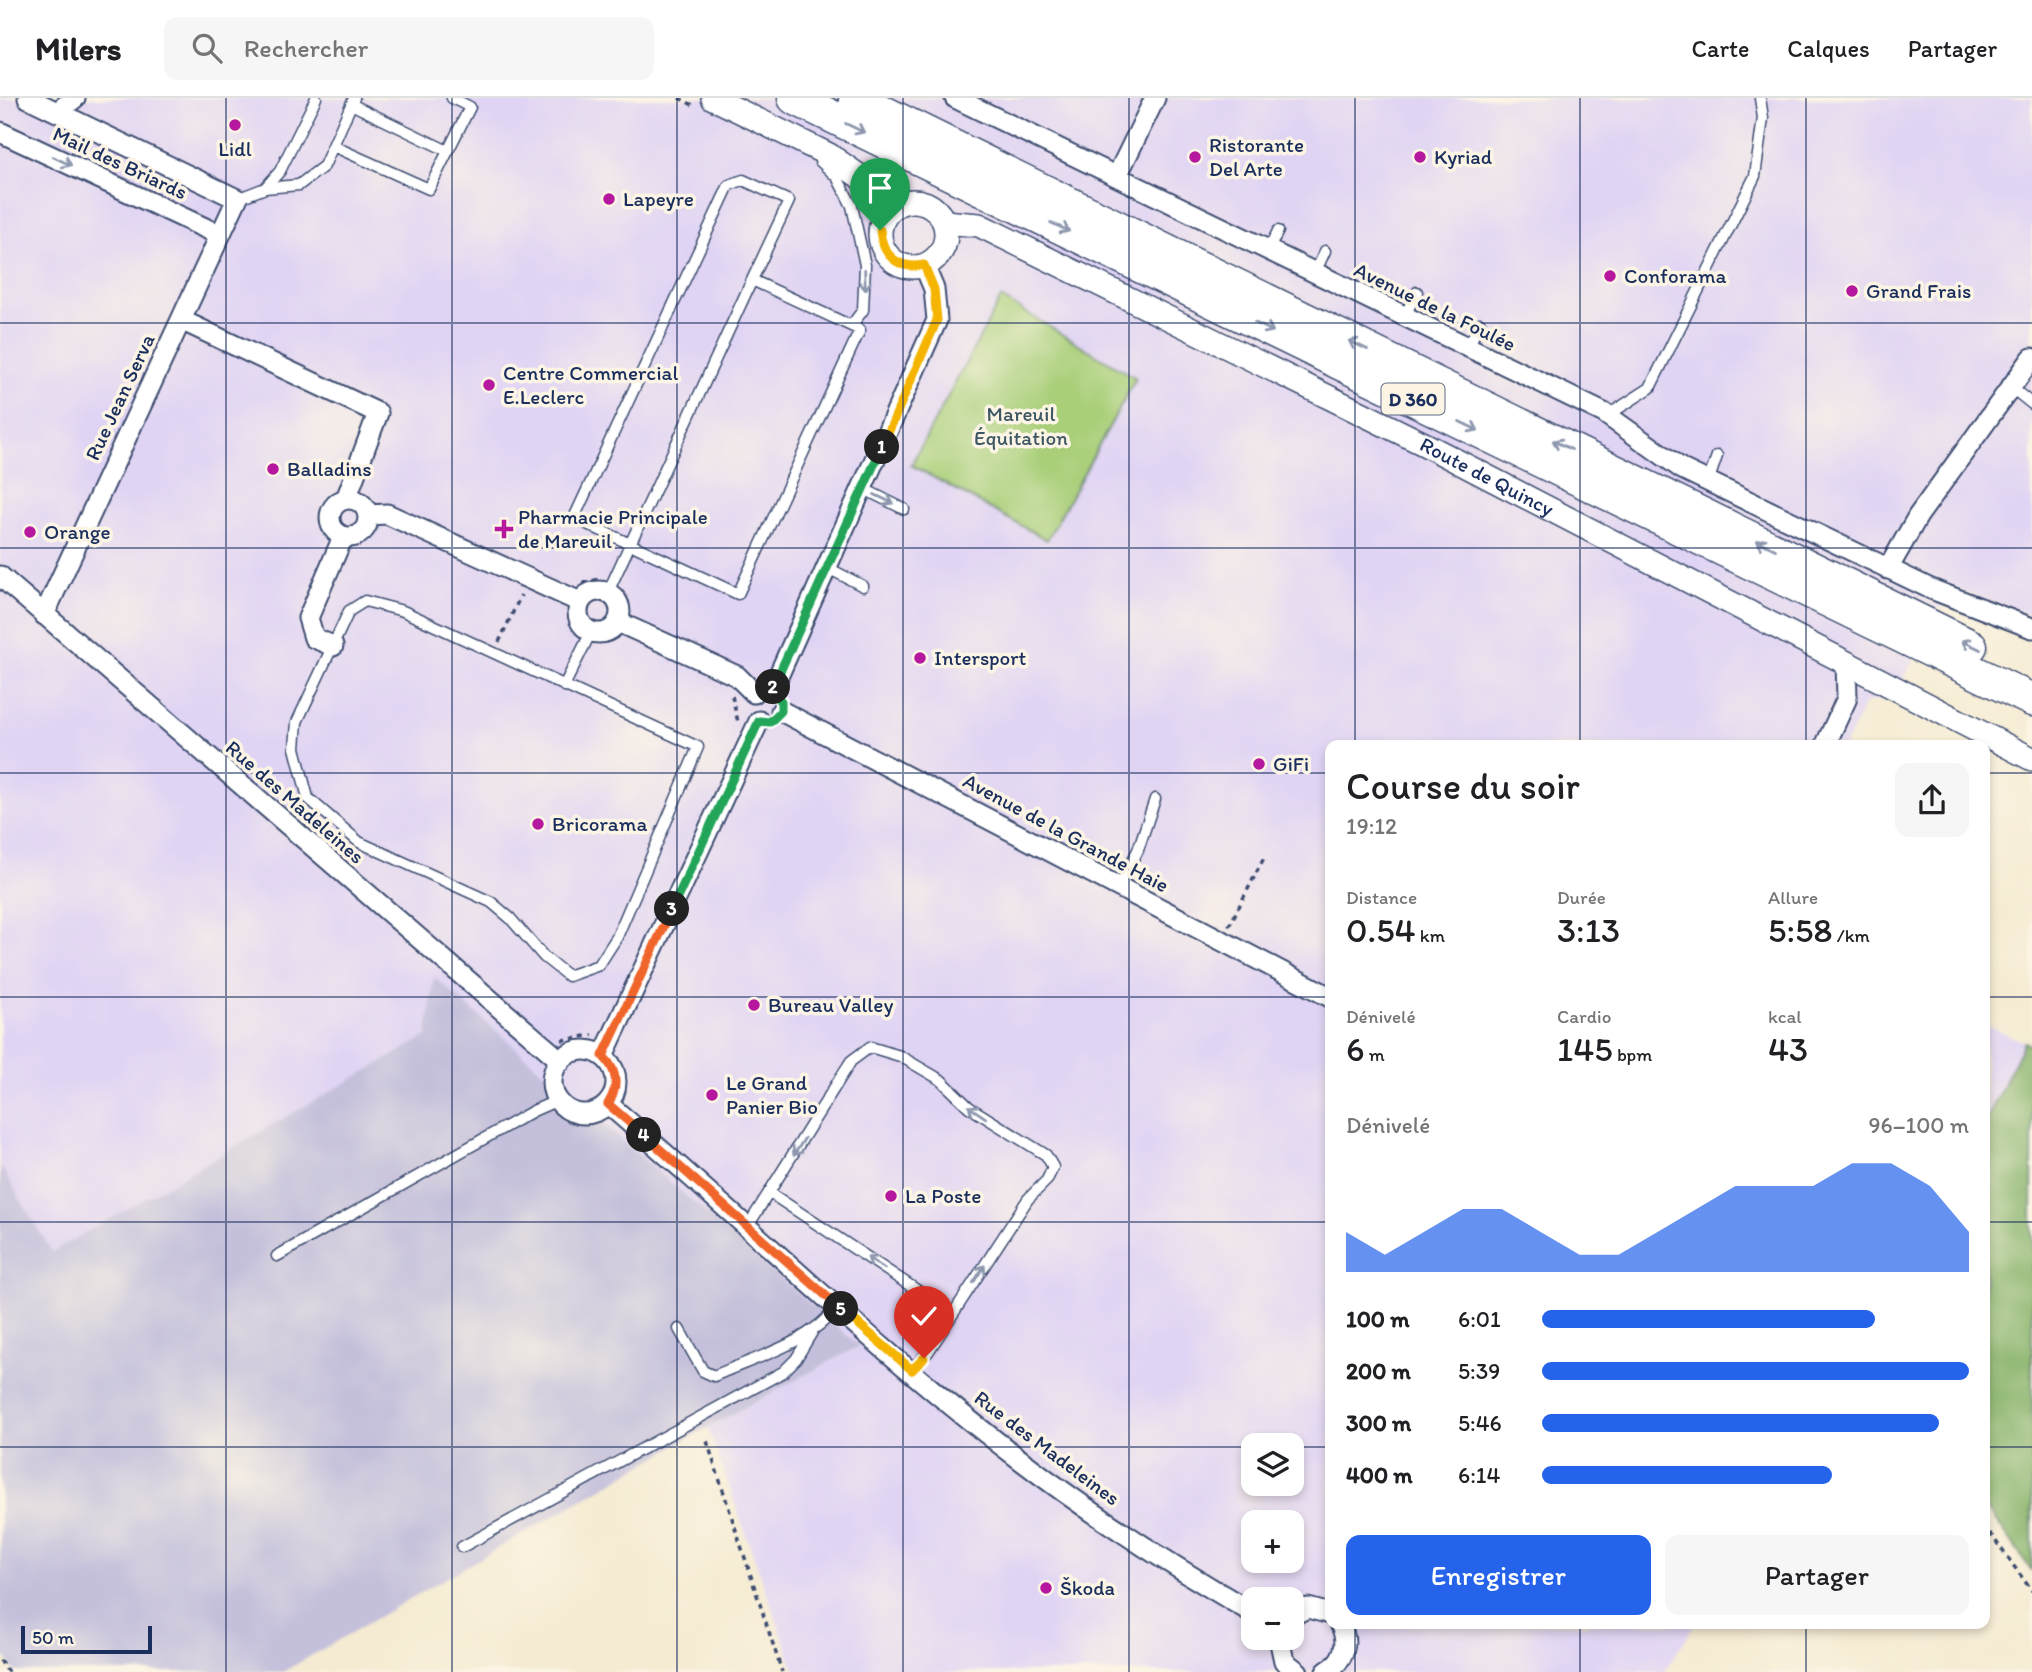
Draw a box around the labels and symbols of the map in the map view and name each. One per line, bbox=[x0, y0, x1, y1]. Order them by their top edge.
marker: Lidl bbox=[227, 117, 243, 133]
street label: Mail des Briards bbox=[49, 121, 191, 205]
one-way arrow bbox=[844, 121, 865, 135]
place label: Ristorante Del Arte bbox=[1209, 132, 1304, 181]
place label: Lidl bbox=[218, 136, 252, 161]
place label: Kyriad bbox=[1434, 144, 1493, 169]
marker: Ristorante Del Arte bbox=[1187, 149, 1203, 165]
marker: Kyriad bbox=[1412, 149, 1428, 165]
one-way arrow bbox=[51, 155, 72, 169]
pin bbox=[850, 158, 910, 230]
place label: Lapeyre bbox=[623, 186, 694, 211]
marker: Lapeyre bbox=[601, 191, 617, 207]
one-way arrow bbox=[1049, 221, 1070, 235]
street label: Avenue de la Foulée bbox=[1350, 257, 1520, 356]
place label: Conforama bbox=[1624, 263, 1727, 288]
one-way arrow bbox=[859, 268, 872, 291]
marker: Conforama bbox=[1602, 268, 1618, 284]
place label: Grand Frais bbox=[1866, 278, 1971, 303]
marker: Grand Frais bbox=[1844, 283, 1860, 299]
one-way arrow bbox=[1253, 320, 1274, 334]
street label: Rue Jean Serva bbox=[79, 329, 160, 464]
one-way arrow bbox=[1348, 337, 1369, 351]
place label: Centre Commercial E.Leclerc bbox=[503, 360, 678, 409]
marker: Centre Commercial E.Leclerc bbox=[481, 377, 497, 393]
road number: D 360 bbox=[1382, 384, 1444, 414]
park label: Mareuil Équitation bbox=[974, 401, 1068, 450]
one-way arrow bbox=[1458, 420, 1479, 433]
pin: 1 bbox=[864, 430, 900, 464]
street label: Route de Quincy bbox=[1416, 431, 1558, 521]
one-way arrow bbox=[1552, 438, 1573, 451]
place label: Balladins bbox=[287, 456, 372, 481]
marker: Balladins bbox=[265, 461, 281, 477]
one-way arrow bbox=[873, 492, 894, 506]
place label: Pharmacie Principale de Mareuil bbox=[518, 504, 708, 553]
place label: Orange bbox=[44, 519, 110, 544]
marker: Pharmacie Principale de Mareuil bbox=[496, 521, 512, 537]
marker: Orange bbox=[22, 524, 38, 540]
one-way arrow bbox=[1756, 538, 1777, 552]
one-way arrow bbox=[1961, 638, 1982, 652]
place label: Intersport bbox=[934, 645, 1027, 670]
marker: Intersport bbox=[912, 650, 928, 666]
pin: 2 bbox=[756, 670, 790, 704]
street label: Rue des Madeleines bbox=[221, 735, 370, 869]
place label: GiFi bbox=[1273, 751, 1309, 776]
marker: GiFi bbox=[1251, 756, 1267, 772]
street label: Avenue de la Grande Haie bbox=[959, 768, 1173, 897]
place label: Bricorama bbox=[552, 811, 647, 836]
marker: Bricorama bbox=[530, 816, 546, 832]
pin: 3 bbox=[654, 892, 690, 926]
place label: Bureau Valley bbox=[768, 992, 893, 1017]
marker: Bureau Valley bbox=[746, 997, 762, 1013]
place label: Le Grand Panier Bio bbox=[726, 1070, 818, 1119]
marker: Le Grand Panier Bio bbox=[704, 1087, 720, 1103]
one-way arrow bbox=[968, 1105, 987, 1119]
pin: 4 bbox=[626, 1118, 662, 1152]
one-way arrow bbox=[791, 1137, 805, 1157]
place label: La Poste bbox=[905, 1183, 981, 1208]
marker: La Poste bbox=[883, 1188, 899, 1204]
one-way arrow bbox=[867, 1256, 886, 1270]
one-way arrow bbox=[972, 1265, 986, 1285]
pin bbox=[894, 1286, 954, 1358]
pin: 5 bbox=[824, 1292, 858, 1326]
street label: Rue des Madeleines bbox=[970, 1385, 1125, 1510]
place label: Škoda bbox=[1060, 1575, 1115, 1600]
marker: Škoda bbox=[1038, 1580, 1054, 1596]
scale bar bbox=[21, 1623, 152, 1655]

